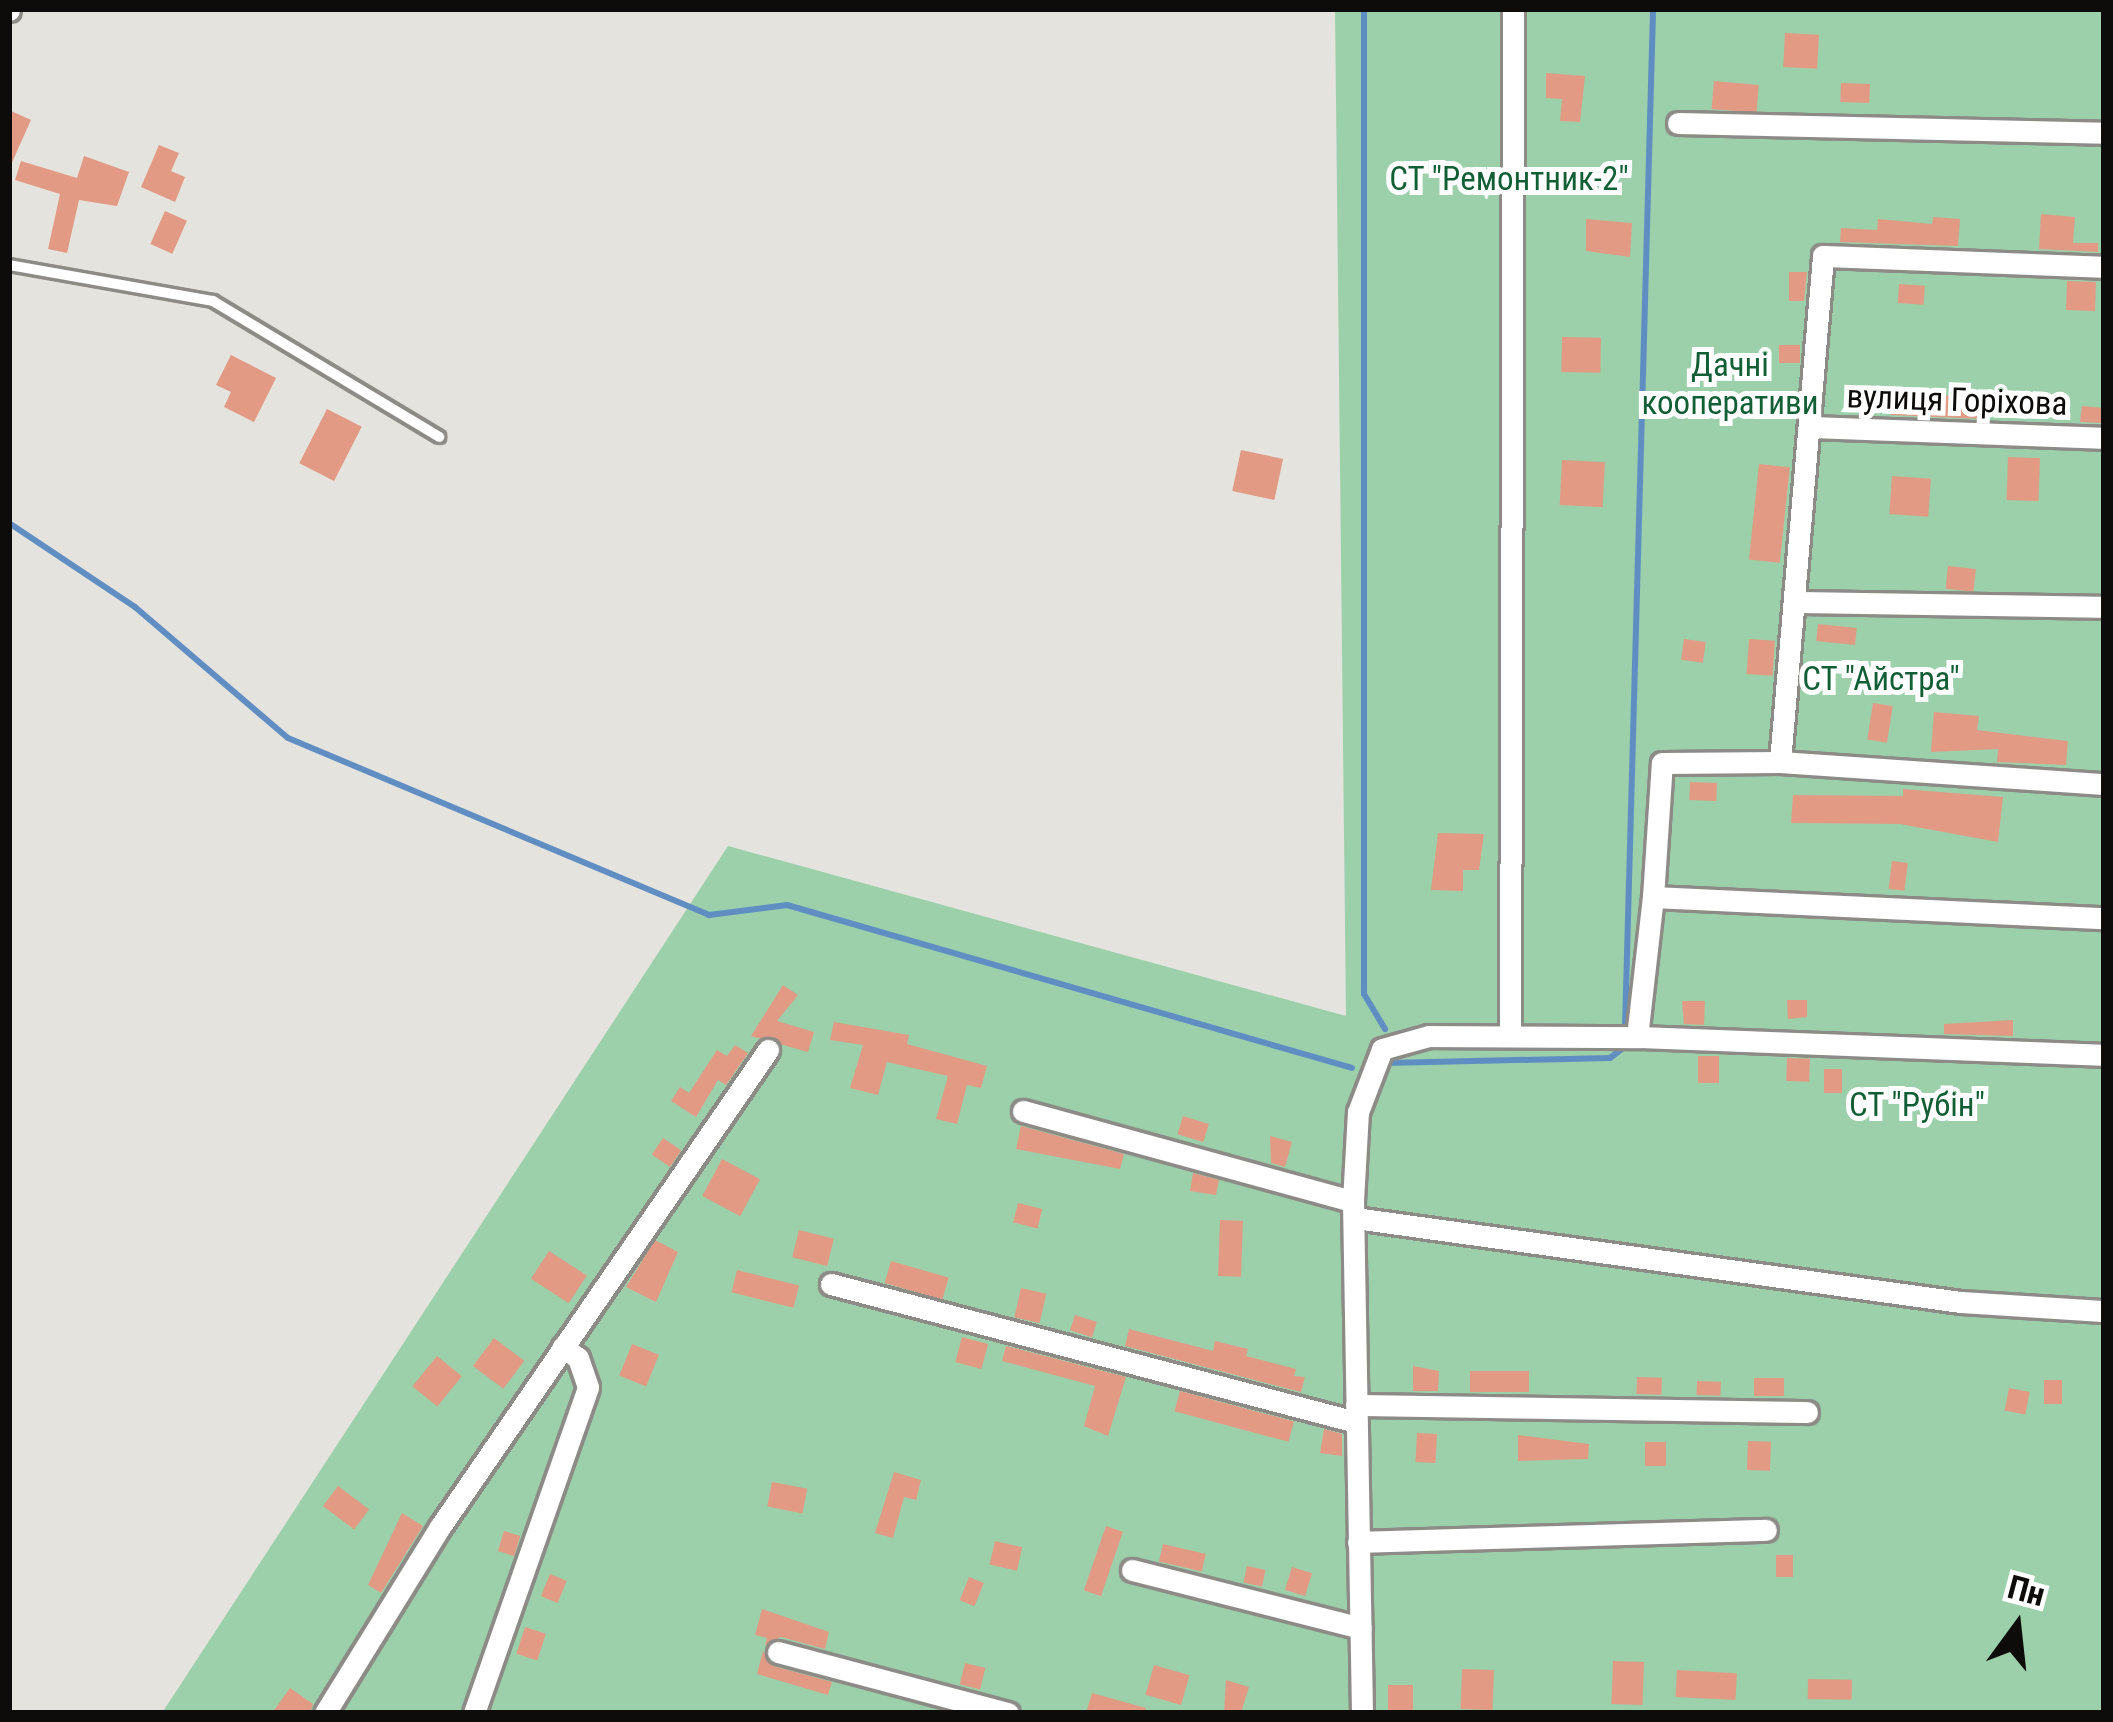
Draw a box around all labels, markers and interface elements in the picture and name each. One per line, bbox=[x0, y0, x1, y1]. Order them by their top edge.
park label: СТ "Ремонтник-2" bbox=[1389, 159, 1629, 199]
park label: Дачні кооперативи bbox=[1641, 345, 1819, 423]
street label: вулиця Горіхова bbox=[1846, 376, 2068, 424]
park label: СТ "Айстра" bbox=[1802, 659, 1960, 699]
park label: СТ "Рубін" bbox=[1849, 1085, 1985, 1125]
north arrow bbox=[1957, 1566, 2077, 1686]
text: Пн bbox=[2004, 1567, 2049, 1614]

